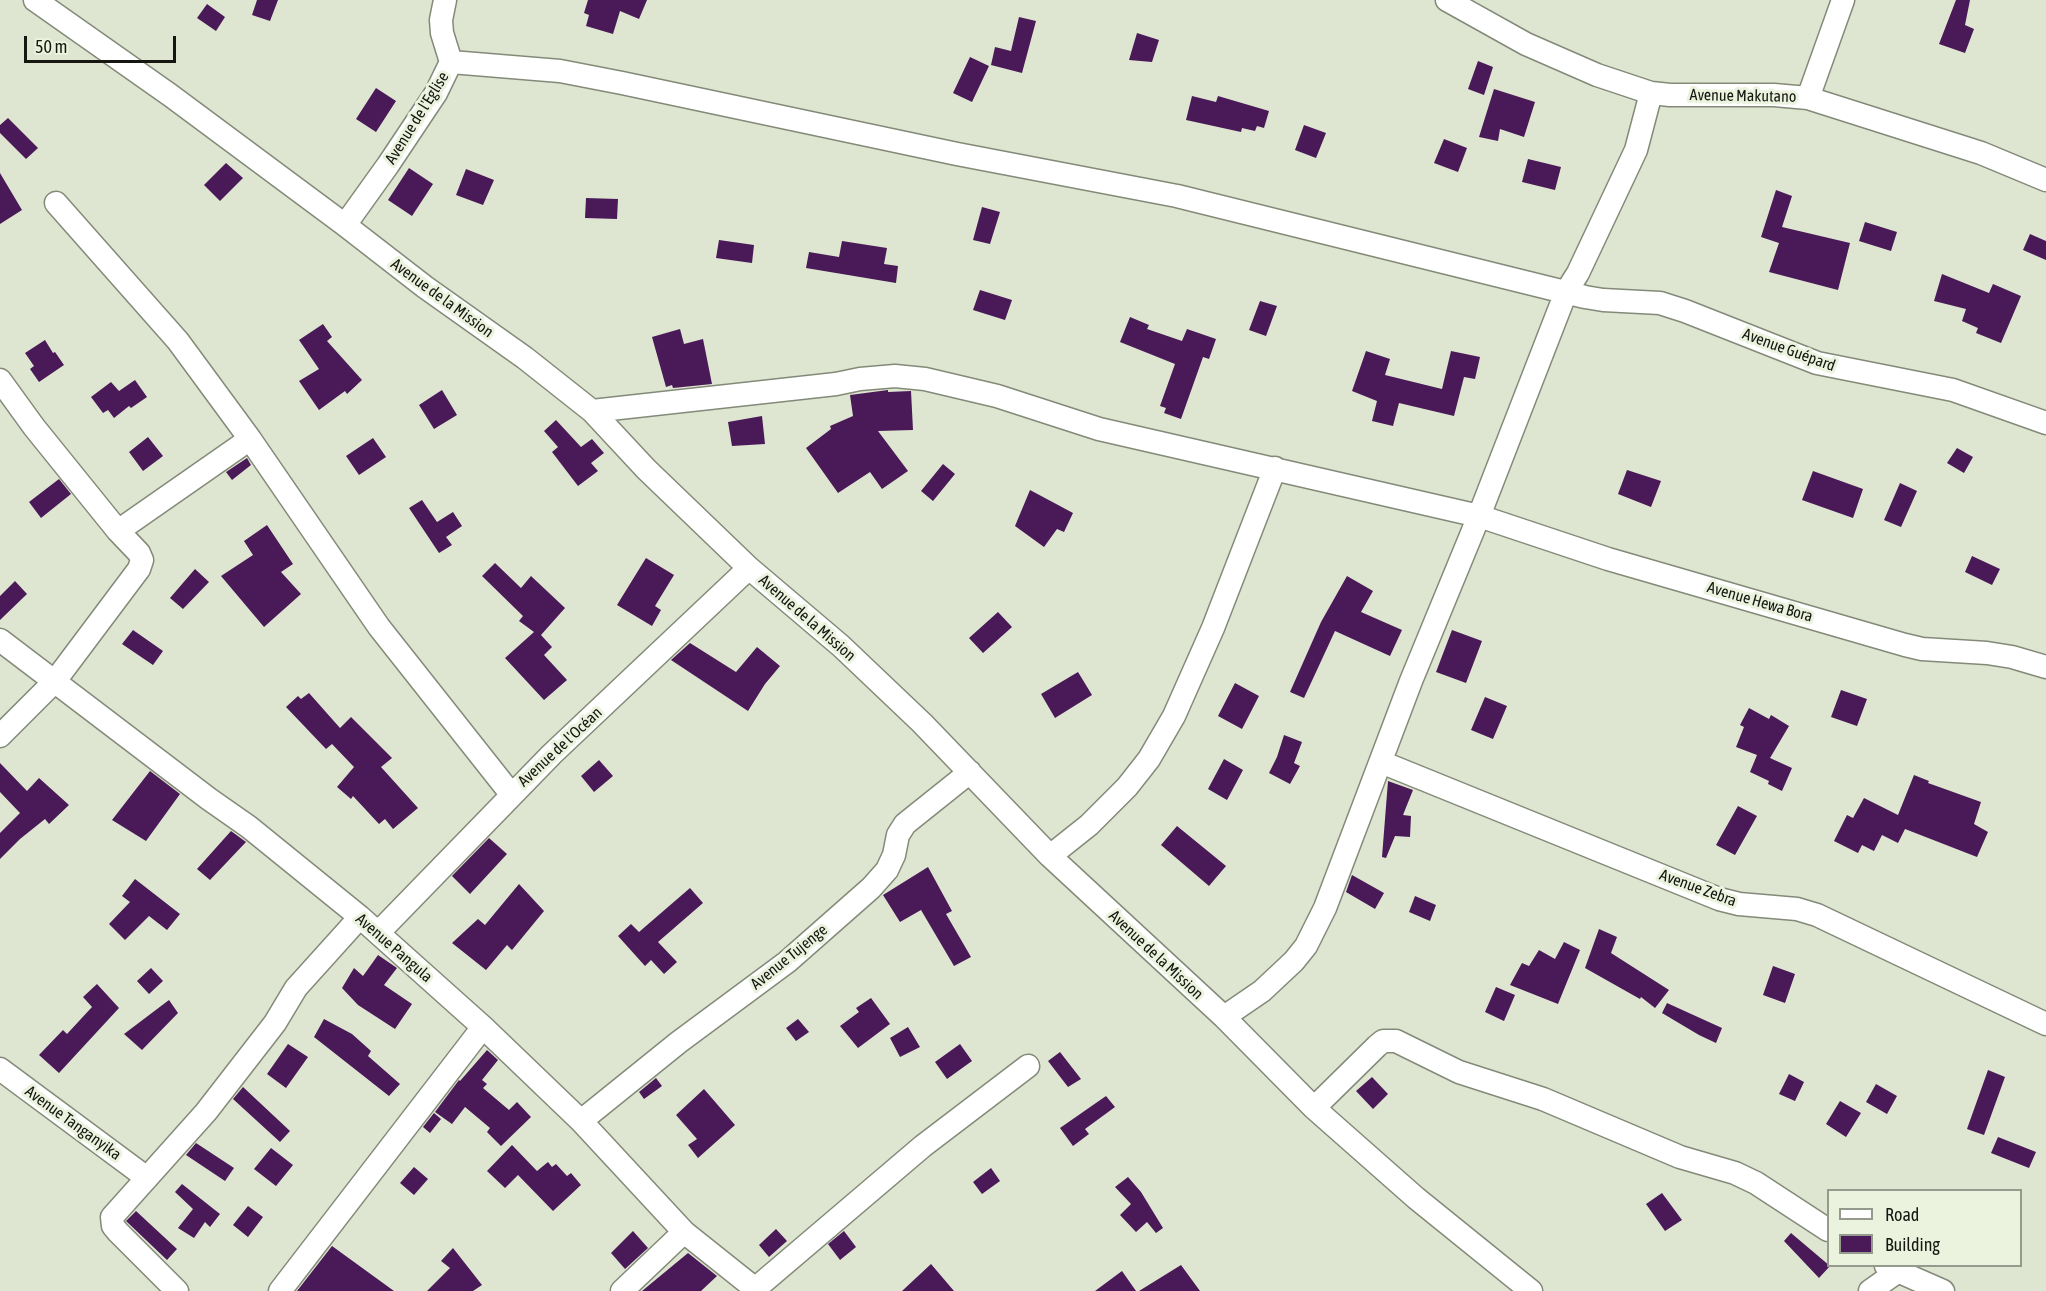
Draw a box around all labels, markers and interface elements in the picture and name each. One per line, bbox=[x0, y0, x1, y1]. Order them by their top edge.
scale bar bbox=[27, 24, 178, 62]
text: 50 m bbox=[35, 36, 67, 57]
street label: Avenue de l'Eglise bbox=[381, 68, 453, 168]
street label: Avenue Makutano bbox=[1689, 85, 1797, 107]
street label: Avenue de la Mission bbox=[387, 254, 497, 342]
street label: Avenue Guépard bbox=[1740, 324, 1838, 376]
street label: Avenue de la Mission bbox=[755, 571, 859, 665]
street label: Avenue Hewa Bora bbox=[1705, 578, 1815, 626]
street label: Avenue de l'Océan bbox=[514, 703, 606, 791]
street label: Avenue Zebra bbox=[1657, 865, 1739, 911]
street label: Avenue de la Mission bbox=[1105, 906, 1207, 1004]
street label: Avenue Pangula bbox=[352, 909, 436, 987]
street label: Avenue Tujenge bbox=[747, 920, 831, 994]
street label: Avenue Tanganyika bbox=[21, 1082, 125, 1164]
legend bbox=[1827, 1189, 2022, 1267]
text: Road bbox=[1885, 1204, 1919, 1225]
text: Building bbox=[1885, 1234, 1940, 1255]

